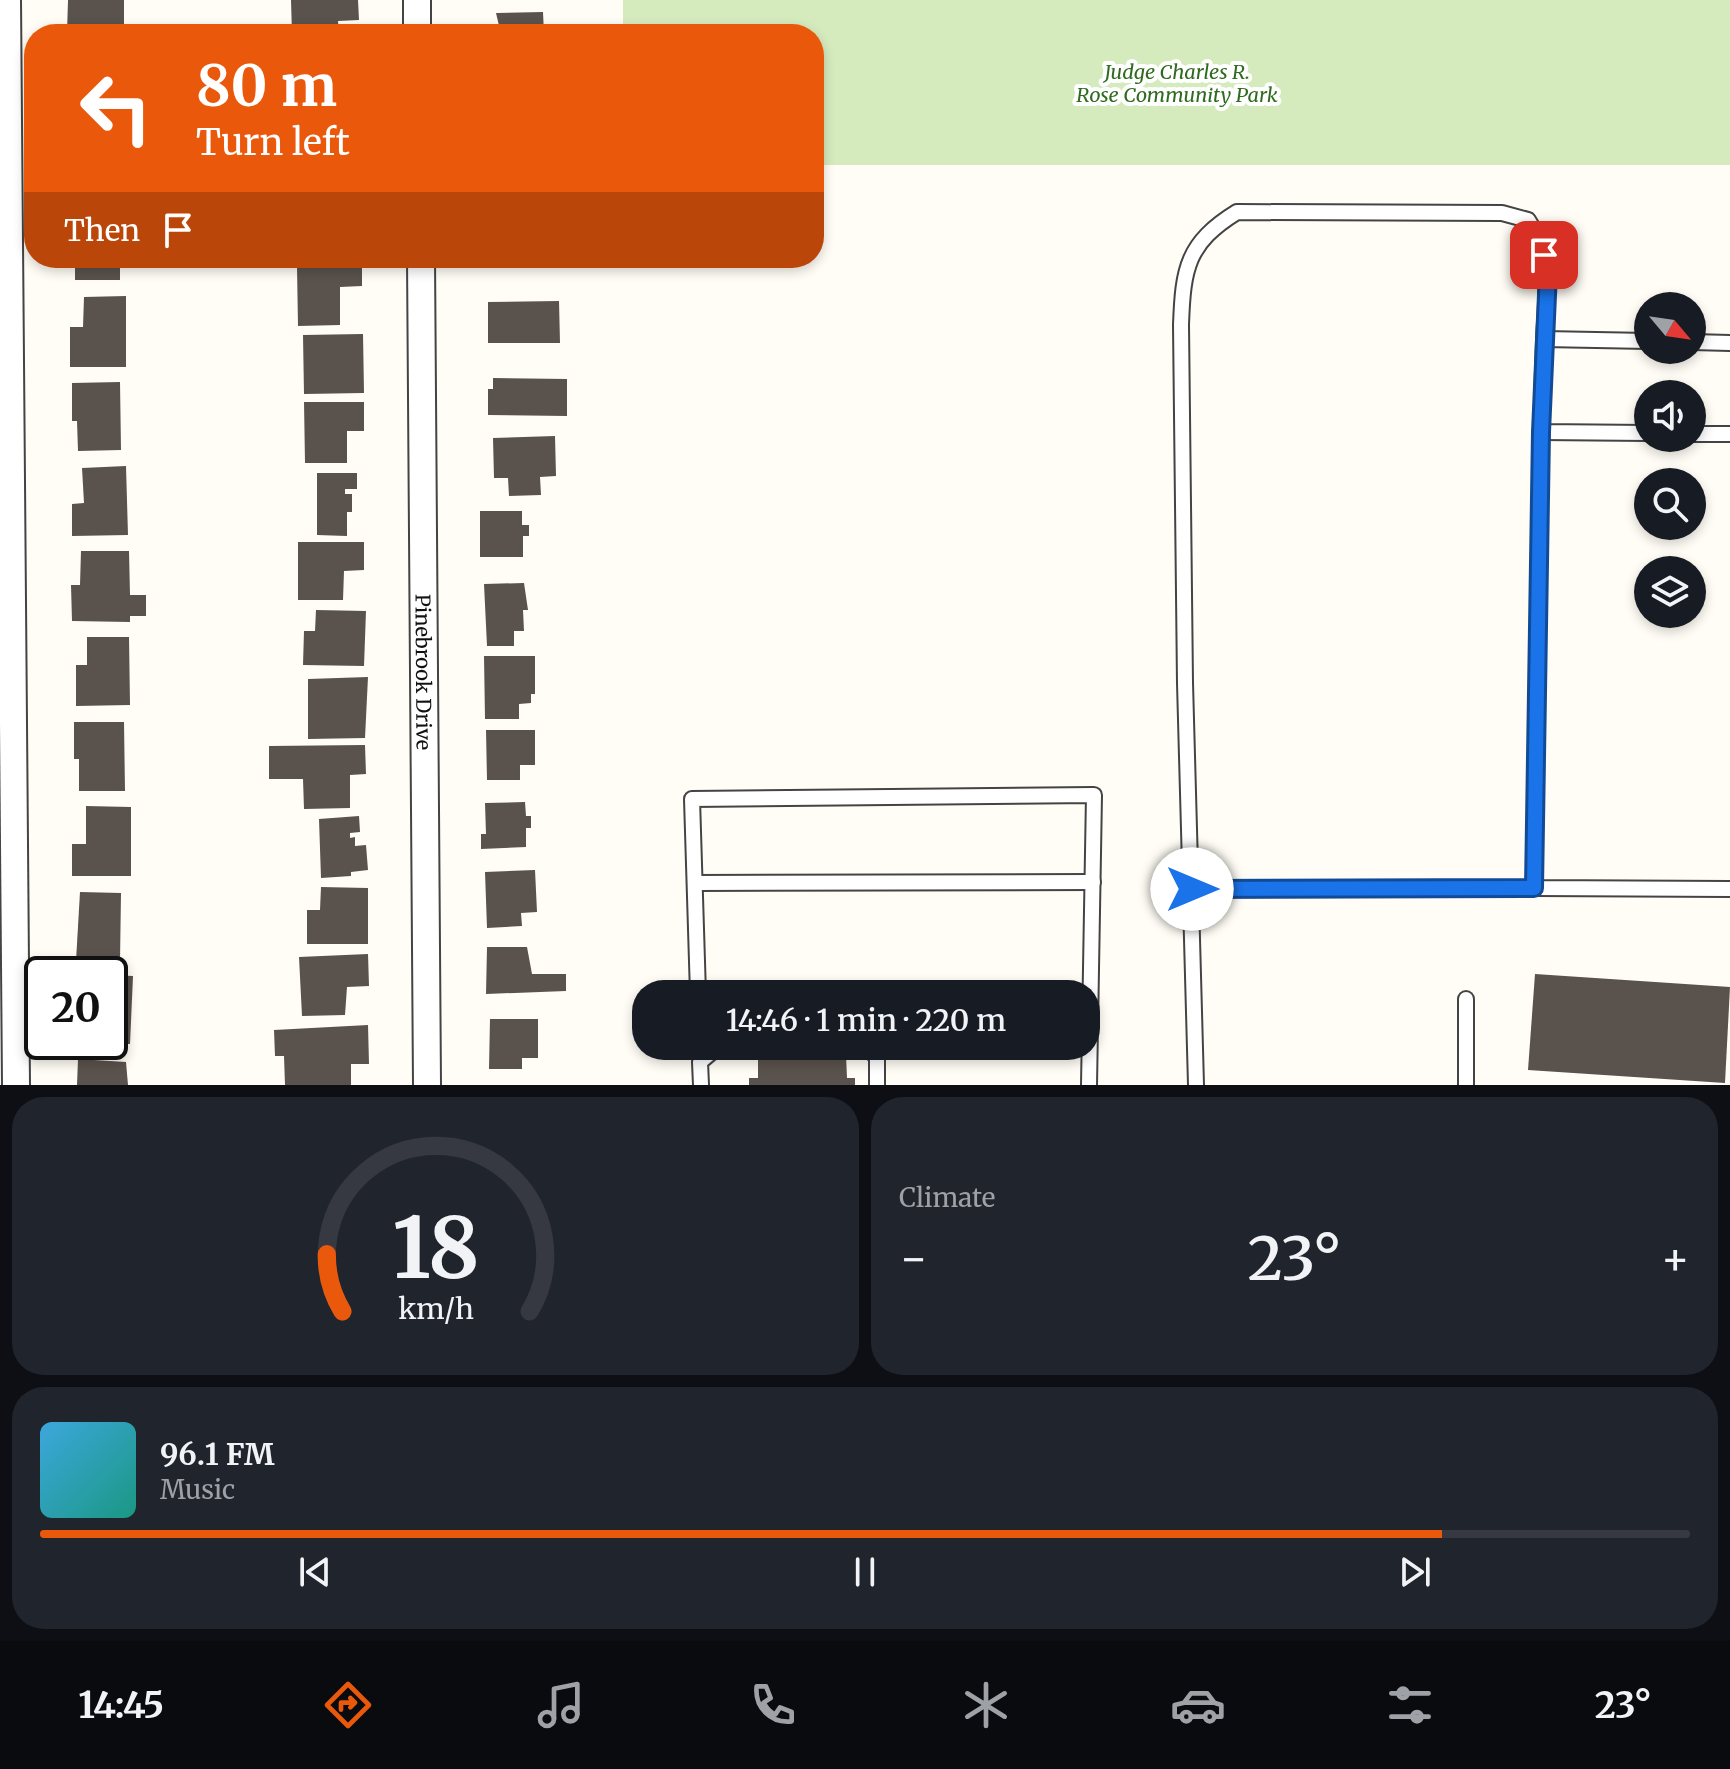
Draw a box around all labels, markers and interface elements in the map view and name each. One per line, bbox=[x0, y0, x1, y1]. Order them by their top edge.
text: 80 m bbox=[196, 51, 337, 121]
icon: left bbox=[64, 56, 168, 160]
park label: Judge Charles R. Rose Community Park bbox=[1076, 59, 1278, 107]
text: Turn left bbox=[196, 120, 350, 165]
icon: arrive bbox=[156, 208, 200, 252]
text: Then bbox=[64, 211, 140, 249]
pin bbox=[1510, 221, 1578, 289]
icon: arrive bbox=[1522, 233, 1566, 277]
north arrow bbox=[1634, 292, 1706, 364]
map controls bbox=[1634, 292, 1706, 628]
button: sound bbox=[1634, 380, 1706, 452]
button: search bbox=[1634, 468, 1706, 540]
button: layers bbox=[1634, 556, 1706, 628]
street label: Pinebrook Drive bbox=[411, 594, 437, 750]
position arrow bbox=[1150, 847, 1234, 931]
speed limit sign: 20 bbox=[24, 956, 128, 1060]
text: 14:46 · 1 min · 220 m bbox=[726, 1001, 1006, 1039]
text: Climate bbox=[899, 1181, 995, 1214]
text: 18 bbox=[392, 1196, 479, 1301]
text: 23° bbox=[1247, 1221, 1342, 1296]
text: − bbox=[899, 1231, 928, 1286]
text: + bbox=[1661, 1231, 1690, 1286]
text: km/h bbox=[398, 1291, 473, 1327]
text: 96.1 FM bbox=[160, 1435, 274, 1473]
text: Music bbox=[160, 1473, 235, 1506]
icon: previous bbox=[293, 1550, 337, 1594]
icon: pause bbox=[843, 1550, 887, 1594]
icon: next bbox=[1393, 1550, 1437, 1594]
icon: directions bbox=[320, 1677, 376, 1733]
icon: music bbox=[533, 1677, 589, 1733]
icon: phone bbox=[745, 1677, 801, 1733]
icon: climate bbox=[958, 1677, 1014, 1733]
icon: car bbox=[1170, 1677, 1226, 1733]
icon: filters bbox=[1382, 1677, 1438, 1733]
text: 14:45 bbox=[78, 1683, 164, 1728]
text: 23° bbox=[1595, 1683, 1652, 1728]

